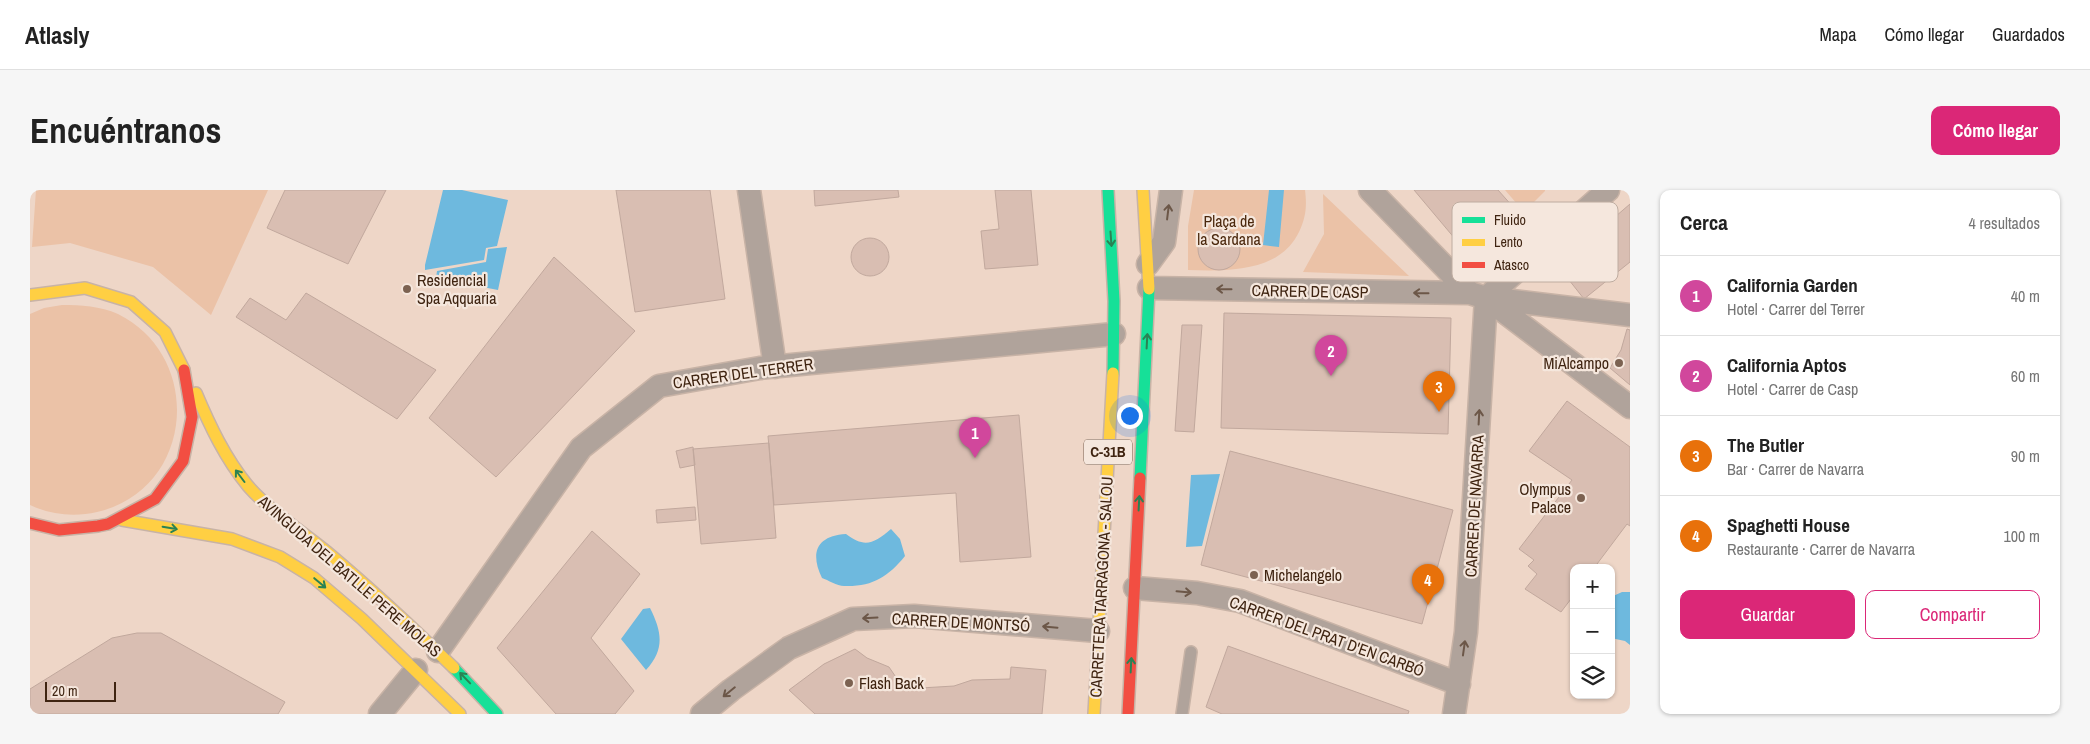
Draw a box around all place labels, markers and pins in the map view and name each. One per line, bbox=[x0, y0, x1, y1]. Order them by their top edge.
place label: Residencial Spa Aqquaria bbox=[417, 269, 497, 309]
marker: Residencial Spa Aqquaria bbox=[401, 283, 413, 295]
pin: 2 bbox=[1315, 335, 1347, 376]
place label: MiAlcampo bbox=[1543, 352, 1609, 374]
marker: MiAlcampo bbox=[1613, 357, 1625, 369]
pin: 3 bbox=[1423, 371, 1455, 412]
pin: 1 bbox=[959, 417, 991, 458]
place label: Olympus Palace bbox=[1519, 478, 1571, 518]
marker: Olympus Palace bbox=[1575, 492, 1587, 504]
place label: Michelangelo bbox=[1264, 564, 1342, 586]
pin: 4 bbox=[1412, 564, 1444, 605]
marker: Michelangelo bbox=[1248, 569, 1260, 581]
place label: Flash Back bbox=[859, 672, 924, 694]
marker: Flash Back bbox=[843, 677, 855, 689]

